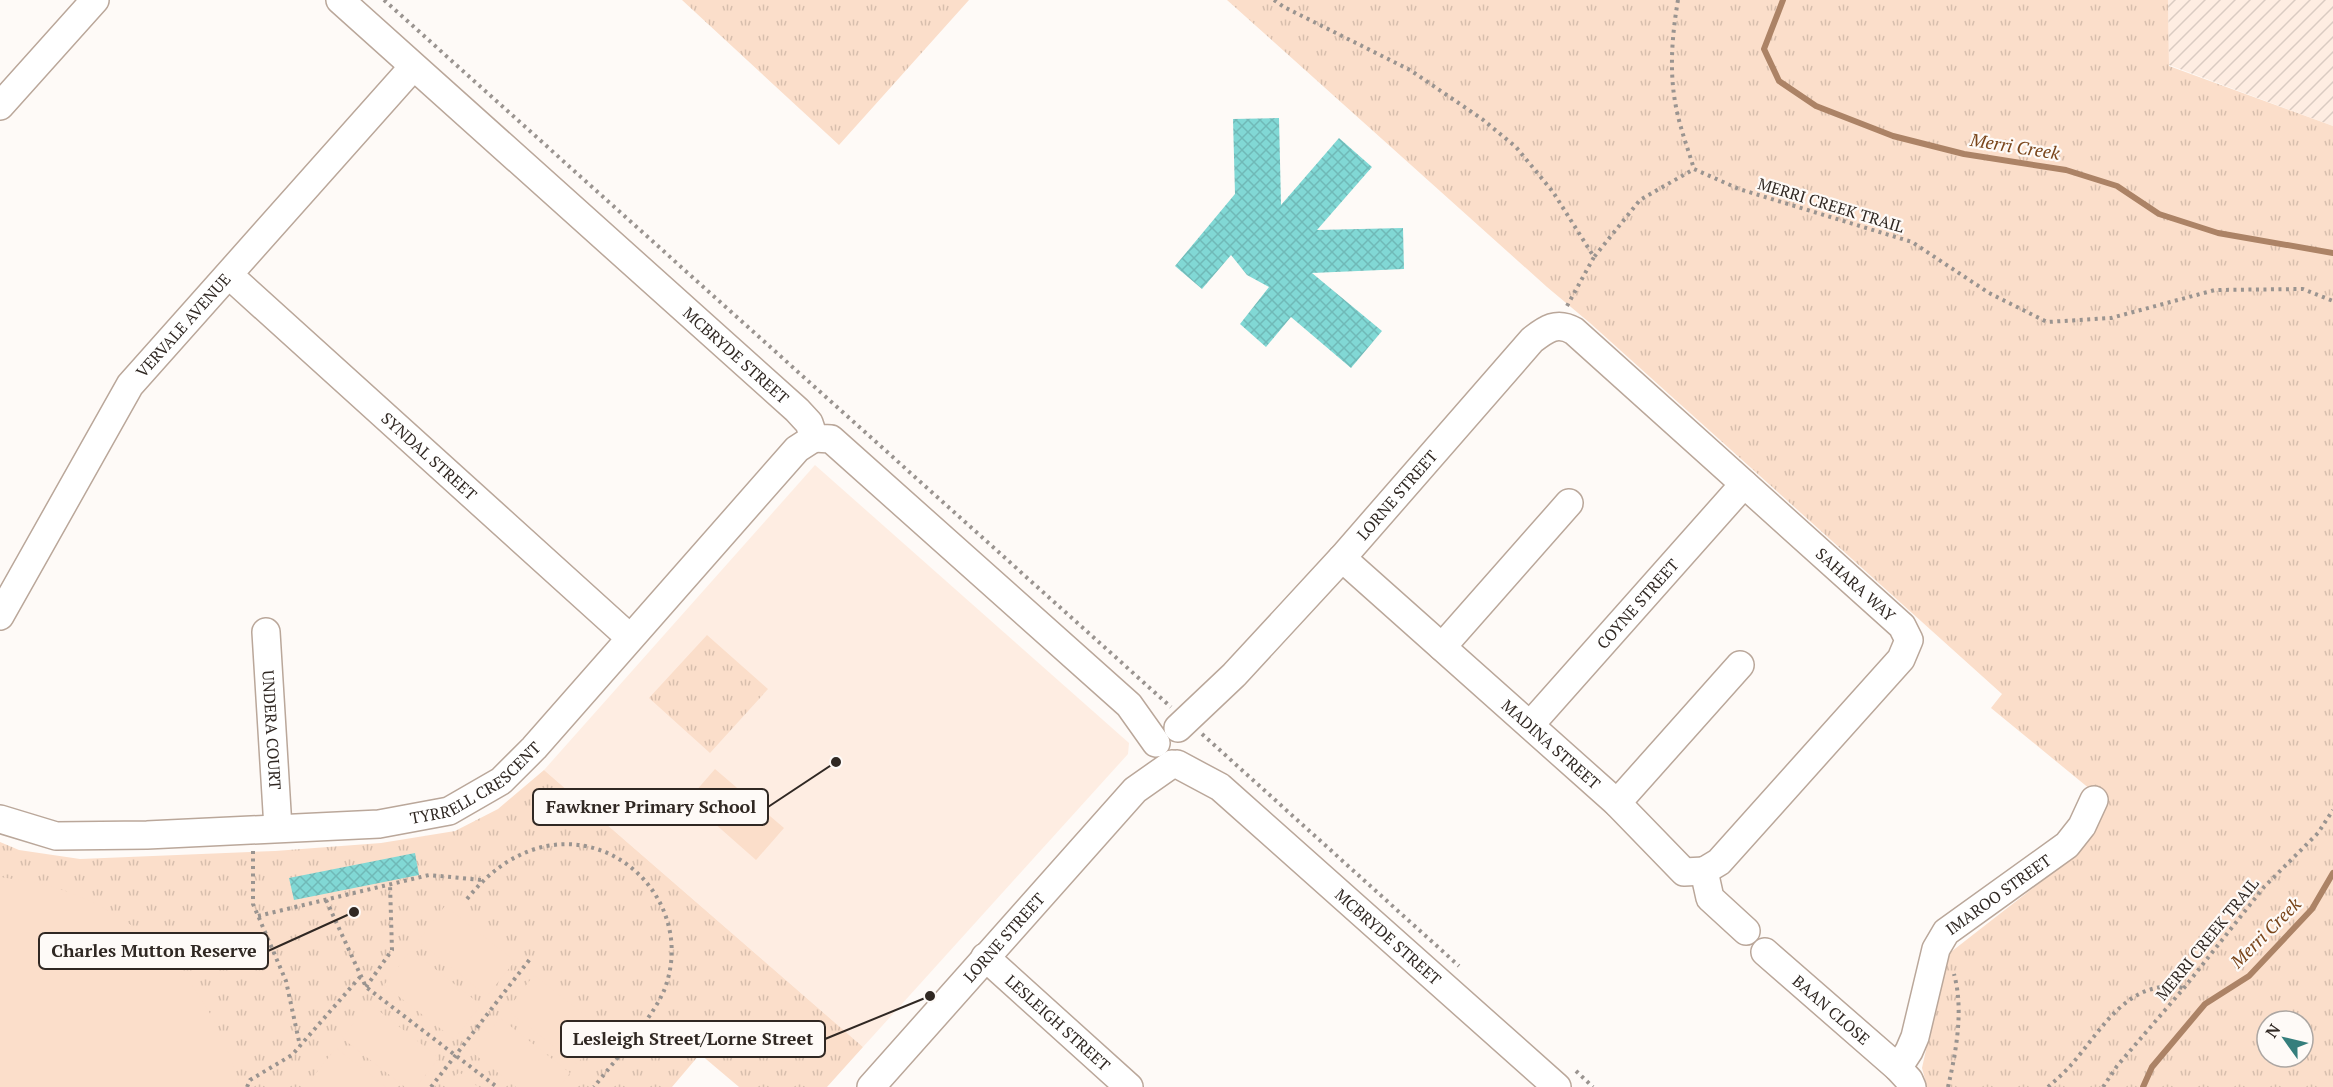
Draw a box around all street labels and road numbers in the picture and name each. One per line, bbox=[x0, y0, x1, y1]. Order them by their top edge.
street label: MERRI CREEK TRAIL bbox=[1755, 172, 1907, 238]
street label: VERVALE AVENUE bbox=[131, 268, 235, 382]
street label: MCBRYDE STREET bbox=[678, 302, 794, 409]
street label: SYNDAL STREET bbox=[377, 407, 482, 505]
street label: LORNE STREET bbox=[1352, 445, 1442, 545]
street label: SAHARA WAY bbox=[1811, 543, 1901, 626]
street label: COYNE STREET bbox=[1592, 554, 1684, 654]
street label: UNDERA COURT bbox=[257, 669, 287, 790]
street label: MADINA STREET bbox=[1497, 694, 1605, 794]
street label: TYRRELL CRESCENT bbox=[408, 737, 545, 829]
street label: IMAROO STREET bbox=[1941, 849, 2055, 940]
street label: MERRI CREEK TRAIL bbox=[2151, 873, 2263, 1005]
street label: MCBRYDE STREET bbox=[1330, 884, 1446, 990]
street label: LORNE STREET bbox=[958, 888, 1050, 987]
street label: LESLEIGH STREET bbox=[1001, 970, 1115, 1076]
street label: BAAN CLOSE bbox=[1788, 970, 1875, 1050]

